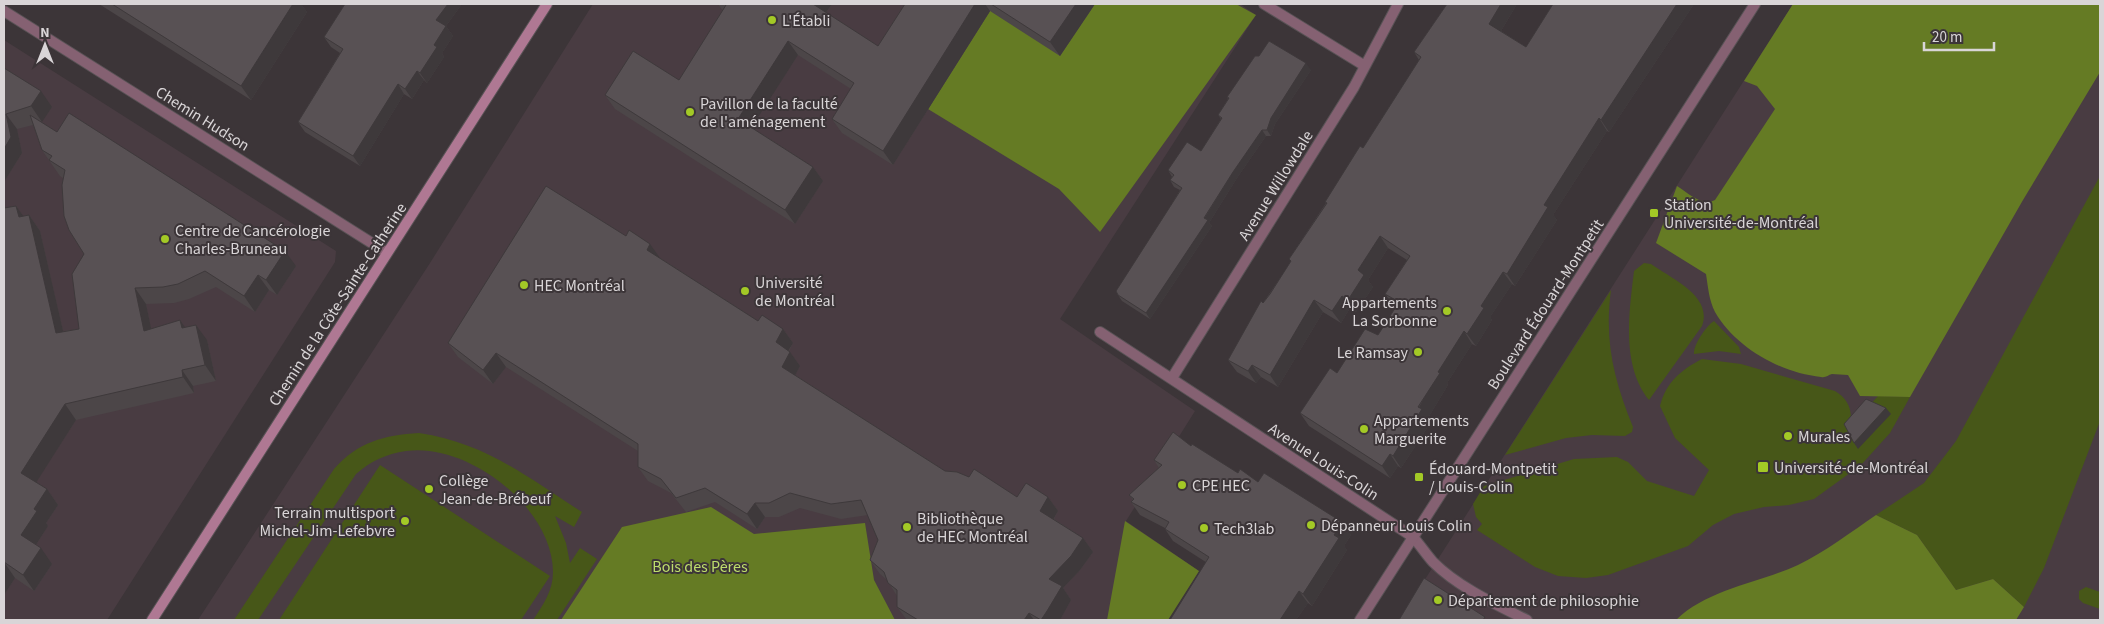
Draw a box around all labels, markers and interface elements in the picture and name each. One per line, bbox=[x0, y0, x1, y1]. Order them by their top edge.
place label: L'Établi bbox=[782, 10, 830, 32]
marker: L'Établi bbox=[766, 14, 778, 26]
north arrow bbox=[20, 20, 70, 70]
scale bar bbox=[1924, 20, 1994, 52]
text: N bbox=[40, 23, 50, 43]
text: 20 m bbox=[1932, 27, 1962, 48]
street label: Chemin Hudson bbox=[151, 81, 254, 157]
place label: Pavillon de la faculté de l'aménagement bbox=[700, 93, 838, 133]
marker: Pavillon de la faculté de l'aménagement bbox=[684, 106, 696, 118]
street label: Avenue Willowdale bbox=[1233, 126, 1319, 245]
place label: Station Université-de-Montréal bbox=[1664, 194, 1818, 234]
street label: Chemin de la Côte-Sainte-Catherine bbox=[264, 198, 412, 411]
marker: Station Université-de-Montréal bbox=[1648, 207, 1660, 219]
street label: Boulevard Édouard-Montpetit bbox=[1482, 214, 1610, 394]
place label: Centre de Cancérologie Charles-Bruneau bbox=[175, 220, 330, 260]
marker: Centre de Cancérologie Charles-Bruneau bbox=[159, 233, 171, 245]
place label: Université de Montréal bbox=[755, 272, 835, 312]
place label: HEC Montréal bbox=[534, 275, 625, 297]
marker: HEC Montréal bbox=[518, 279, 530, 291]
marker: Université de Montréal bbox=[739, 285, 751, 297]
place label: Appartements La Sorbonne bbox=[1342, 292, 1437, 332]
marker: Appartements La Sorbonne bbox=[1441, 305, 1453, 317]
place label: Le Ramsay bbox=[1337, 342, 1409, 364]
marker: Le Ramsay bbox=[1412, 346, 1424, 358]
place label: Appartements Marguerite bbox=[1374, 410, 1469, 450]
street label: Avenue Louis-Colin bbox=[1264, 418, 1383, 506]
marker: Appartements Marguerite bbox=[1358, 423, 1370, 435]
place label: Murales bbox=[1798, 426, 1851, 448]
marker: Murales bbox=[1782, 430, 1794, 442]
place label: Université-de-Montréal bbox=[1774, 457, 1928, 479]
place label: Édouard-Montpetit / Louis-Colin bbox=[1429, 458, 1557, 498]
marker: Université-de-Montréal bbox=[1756, 460, 1770, 474]
place label: Collège Jean-de-Brébeuf bbox=[439, 470, 552, 510]
marker: Édouard-Montpetit / Louis-Colin bbox=[1413, 471, 1425, 483]
place label: CPE HEC bbox=[1192, 475, 1250, 497]
marker: CPE HEC bbox=[1176, 479, 1188, 491]
marker: Collège Jean-de-Brébeuf bbox=[423, 483, 435, 495]
place label: Terrain multisport Michel-Jim-Lefebvre bbox=[259, 502, 396, 542]
place label: Bibliothèque de HEC Montréal bbox=[917, 508, 1028, 548]
marker: Terrain multisport Michel-Jim-Lefebvre bbox=[399, 515, 411, 527]
place label: Dépanneur Louis Colin bbox=[1321, 515, 1472, 537]
place label: Tech3lab bbox=[1214, 518, 1275, 540]
marker: Dépanneur Louis Colin bbox=[1305, 519, 1317, 531]
marker: Bibliothèque de HEC Montréal bbox=[901, 521, 913, 533]
marker: Tech3lab bbox=[1198, 522, 1210, 534]
park label: Bois des Pères bbox=[652, 556, 748, 578]
place label: Département de philosophie bbox=[1448, 590, 1639, 612]
marker: Département de philosophie bbox=[1432, 594, 1444, 606]

